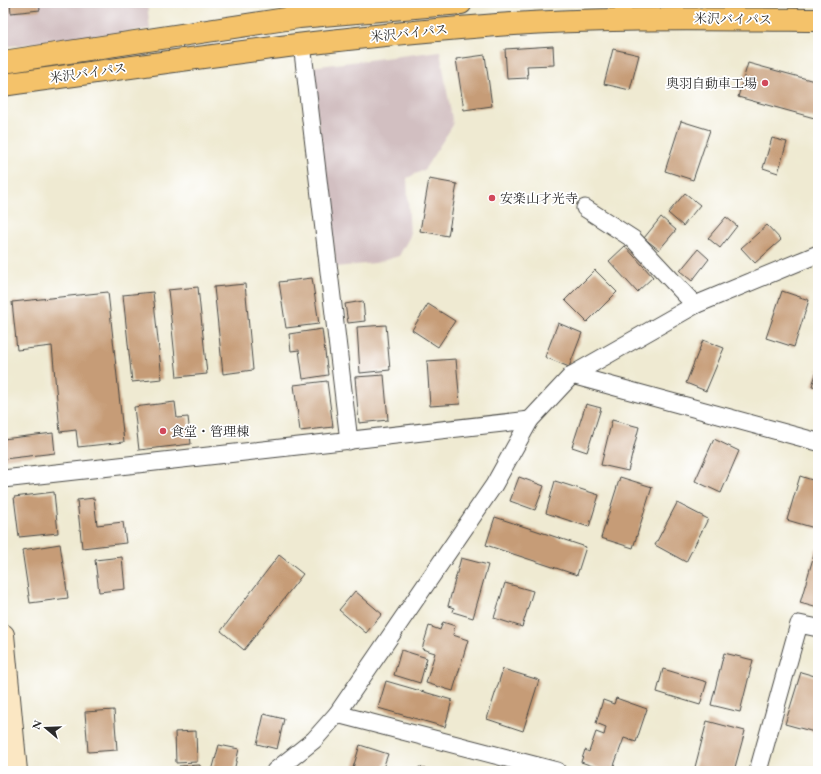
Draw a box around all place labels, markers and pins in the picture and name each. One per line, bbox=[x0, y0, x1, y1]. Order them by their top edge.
place label: 奥羽自動車工場 bbox=[666, 75, 757, 92]
marker: 奥羽自動車工場 bbox=[760, 78, 770, 88]
place label: 安楽山才光寺 bbox=[500, 190, 578, 207]
marker: 安楽山才光寺 bbox=[487, 193, 497, 203]
place label: 食堂・管理棟 bbox=[171, 423, 249, 440]
marker: 食堂・管理棟 bbox=[158, 426, 168, 436]

